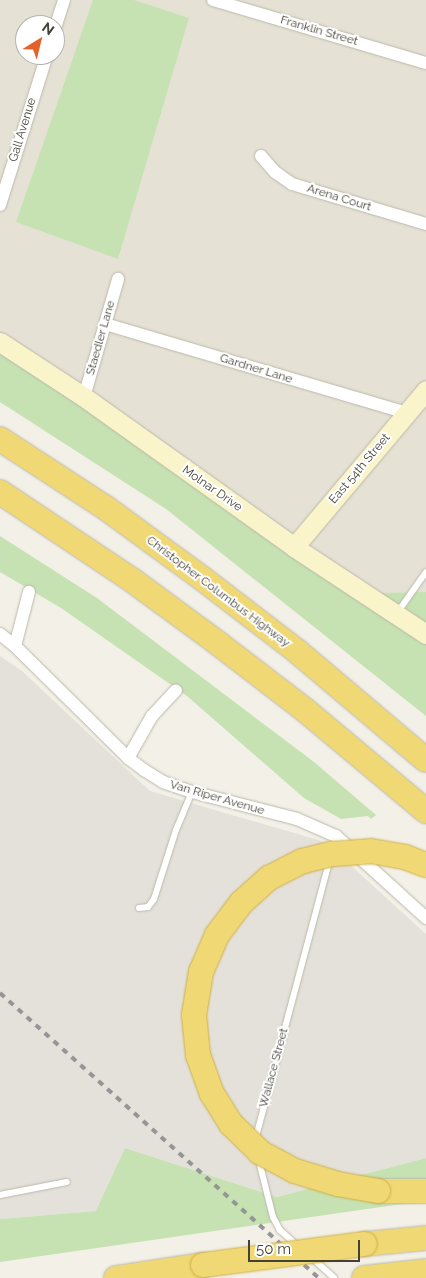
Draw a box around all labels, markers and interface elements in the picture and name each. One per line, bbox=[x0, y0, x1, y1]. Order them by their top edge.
street label: Franklin Street bbox=[279, 13, 359, 49]
north arrow bbox=[15, 15, 65, 65]
text: N bbox=[39, 19, 57, 38]
street label: Gall Avenue bbox=[6, 96, 40, 164]
street label: Arena Court bbox=[305, 181, 373, 215]
street label: Staedler Lane bbox=[83, 299, 119, 377]
street label: Gardner Lane bbox=[218, 351, 294, 387]
street label: East 54th Street bbox=[326, 431, 394, 507]
street label: Molnar Drive bbox=[179, 463, 245, 515]
street label: Christopher Columbus Highway bbox=[143, 533, 293, 651]
street label: Van Riper Avenue bbox=[168, 778, 266, 818]
street label: Wallace Street bbox=[257, 1027, 291, 1109]
scale bar bbox=[251, 1230, 364, 1262]
text: 50 m bbox=[256, 1240, 291, 1258]

